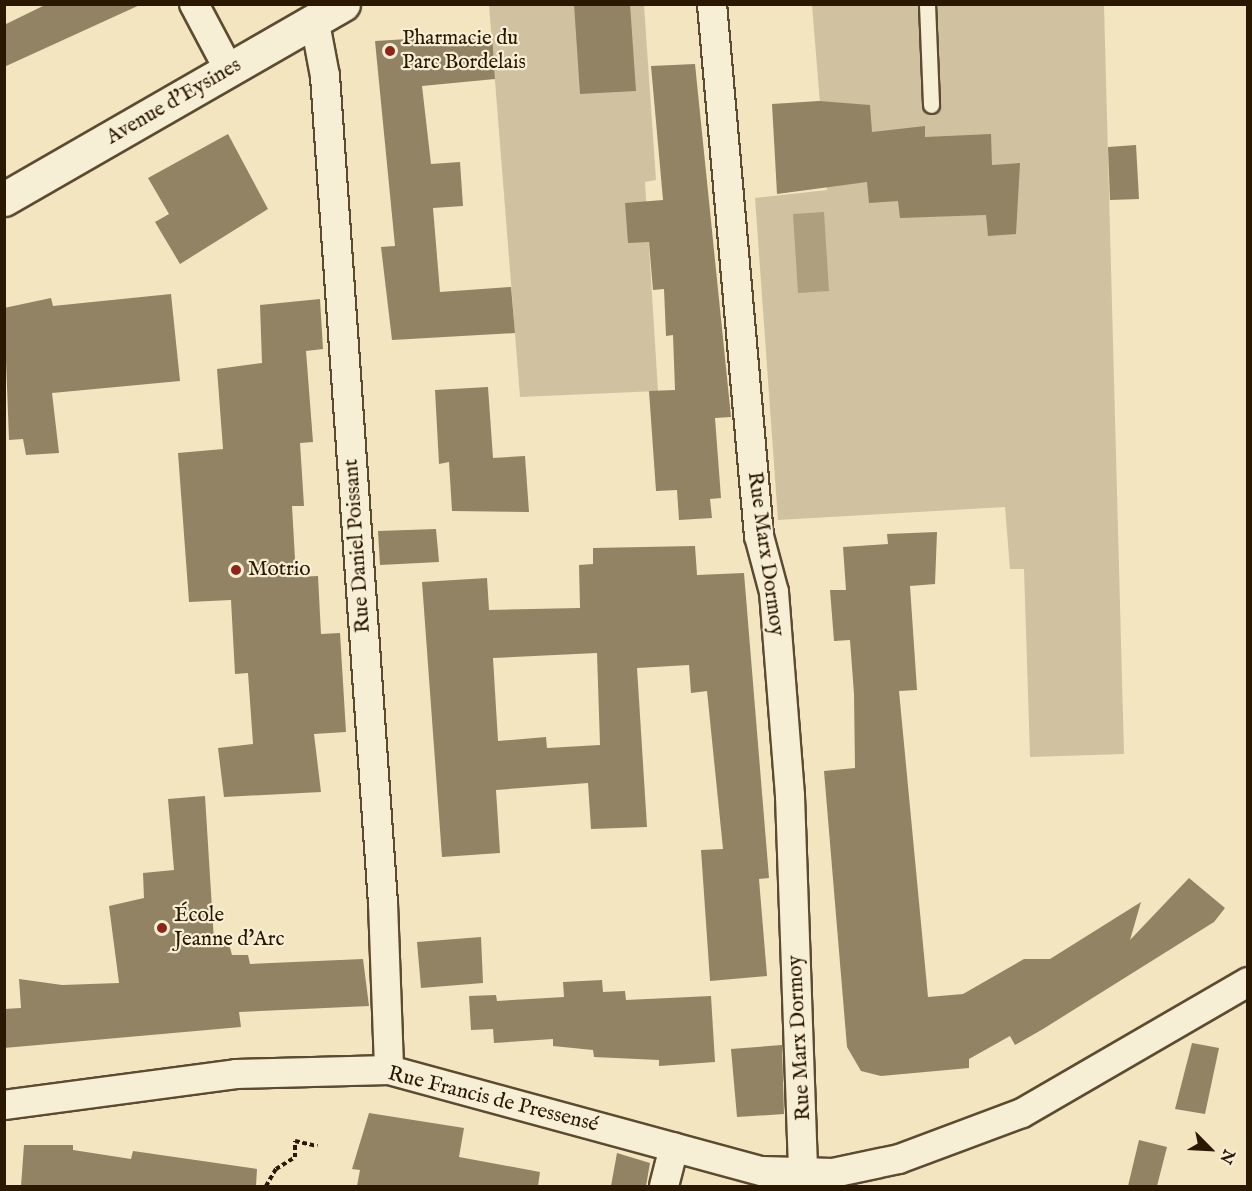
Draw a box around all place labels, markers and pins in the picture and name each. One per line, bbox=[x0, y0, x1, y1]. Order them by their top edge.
place label: Pharmacie du Parc Bordelais bbox=[402, 26, 526, 76]
marker: Pharmacie du Parc Bordelais bbox=[383, 44, 397, 58]
place label: Motrio bbox=[248, 557, 311, 583]
marker: Motrio bbox=[229, 563, 243, 577]
place label: École Jeanne d'Arc bbox=[174, 903, 284, 953]
marker: École Jeanne d'Arc bbox=[155, 921, 169, 935]

